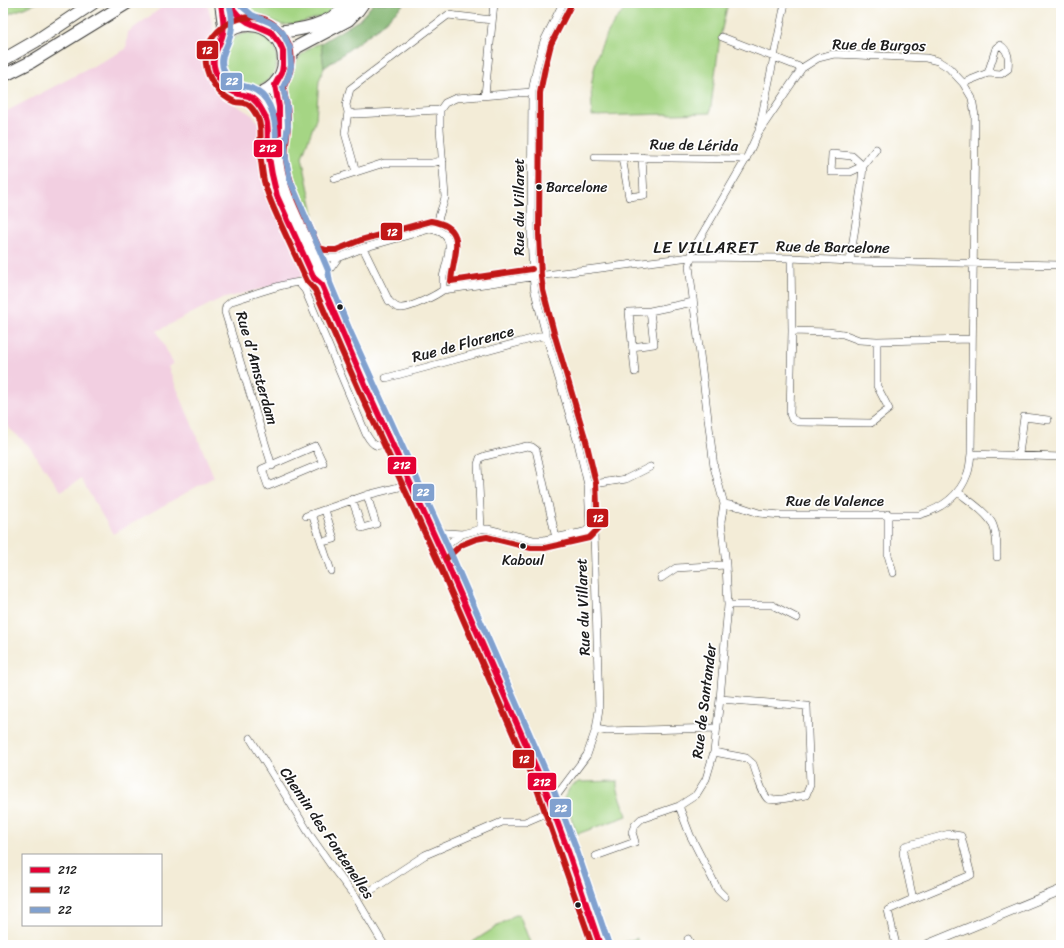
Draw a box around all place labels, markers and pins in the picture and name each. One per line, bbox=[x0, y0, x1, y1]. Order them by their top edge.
place label: Barcelone bbox=[546, 175, 607, 200]
marker: Barcelone bbox=[534, 182, 544, 192]
unlabelled marker bbox=[335, 302, 345, 312]
marker: Kaboul bbox=[518, 541, 528, 551]
place label: Kaboul bbox=[502, 548, 545, 573]
unlabelled marker bbox=[573, 900, 583, 910]

